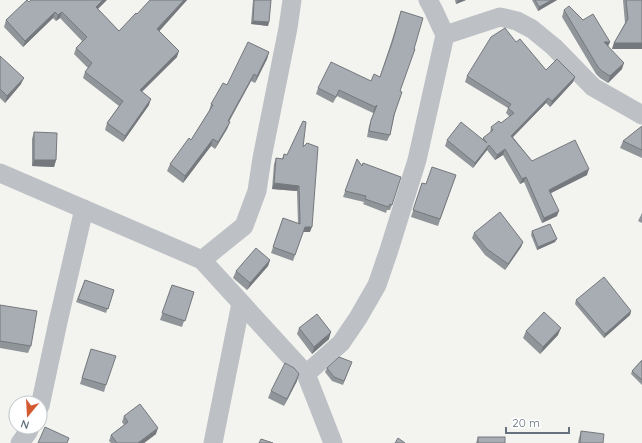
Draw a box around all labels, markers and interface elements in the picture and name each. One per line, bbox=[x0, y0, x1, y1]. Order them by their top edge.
north arrow bbox=[8, 395, 48, 435]
scale bar bbox=[506, 409, 569, 435]
text: 20 m bbox=[512, 415, 540, 430]
text: N bbox=[19, 417, 31, 432]

